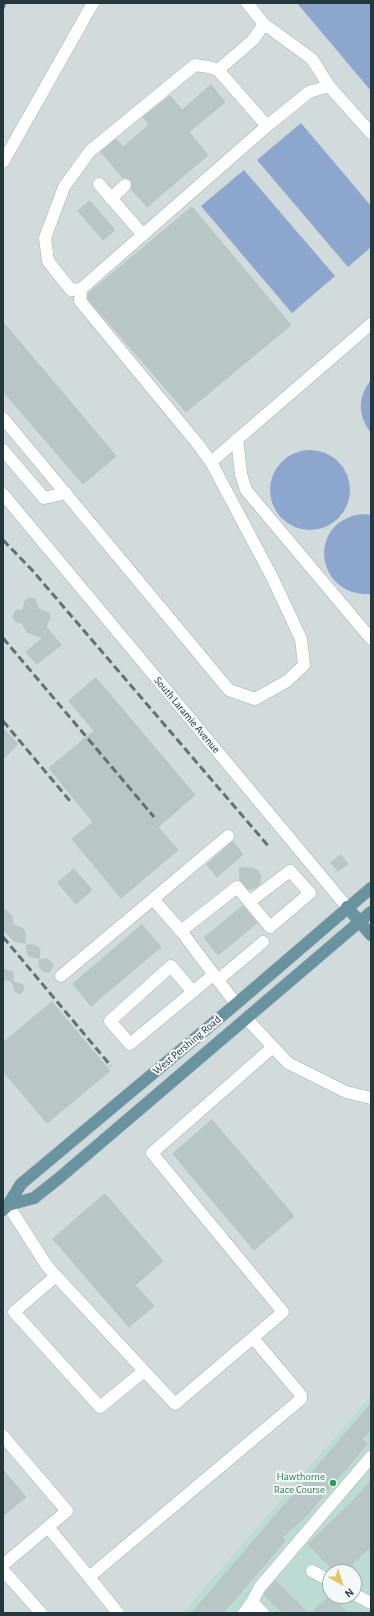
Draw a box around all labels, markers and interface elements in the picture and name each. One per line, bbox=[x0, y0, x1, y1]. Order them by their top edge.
street label: South Laramie Avenue bbox=[151, 674, 223, 756]
street label: West Pershing Road bbox=[150, 1013, 224, 1077]
place label: Hawthorne Race Course bbox=[274, 1470, 325, 1496]
marker: Hawthorne Race Course bbox=[328, 1478, 338, 1488]
north arrow bbox=[322, 1564, 362, 1604]
text: N bbox=[343, 1586, 356, 1600]

